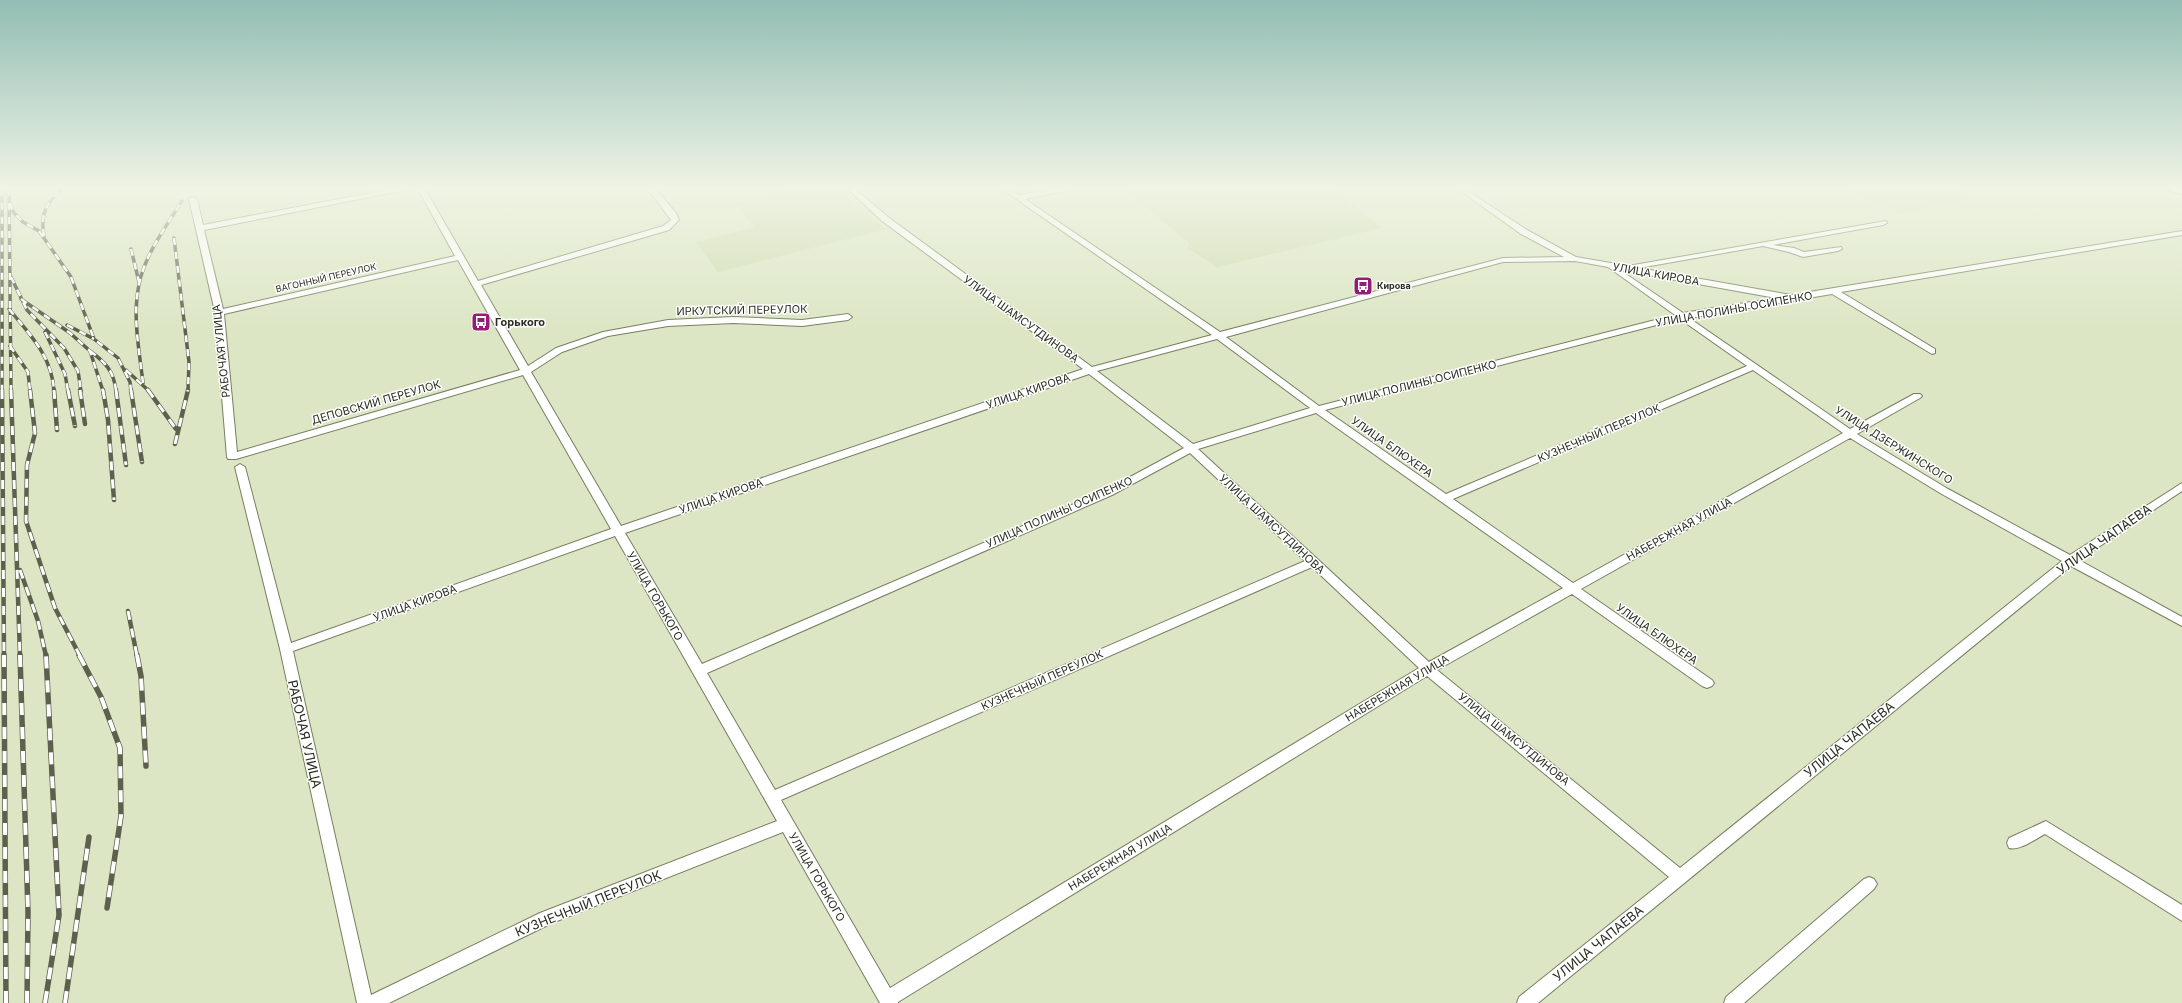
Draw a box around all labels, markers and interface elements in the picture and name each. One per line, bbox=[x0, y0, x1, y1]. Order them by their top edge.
street label: УЛИЦА КИРОВА bbox=[1611, 259, 1701, 289]
street label: ВАГОННЫЙ ПЕРЕУЛОК bbox=[274, 260, 377, 294]
street label: УЛИЦА ШАМСУТДИНОВА bbox=[960, 272, 1082, 366]
bus stop icon: Кирова bbox=[1352, 275, 1374, 297]
place label: Кирова bbox=[1377, 280, 1411, 291]
street label: УЛИЦА ПОЛИНЫ ОСИПЕНКО bbox=[1654, 288, 1814, 330]
street label: ИРКУТСКИЙ ПЕРЕУЛОК bbox=[676, 302, 808, 318]
street label: РАБОЧАЯ УЛИЦА bbox=[209, 303, 233, 398]
bus stop icon: Горького bbox=[470, 311, 492, 333]
place label: Горького bbox=[495, 315, 545, 329]
street label: УЛИЦА ПОЛИНЫ ОСИПЕНКО bbox=[1340, 357, 1498, 409]
street label: УЛИЦА КИРОВА bbox=[984, 370, 1072, 412]
street label: ДЕПОВСКИЙ ПЕРЕУЛОК bbox=[310, 377, 443, 427]
street label: КУЗНЕЧНЫЙ ПЕРЕУЛОК bbox=[1535, 400, 1663, 465]
street label: УЛИЦА ДЗЕРЖИНСКОГО bbox=[1832, 403, 1956, 487]
street label: УЛИЦА БЛЮХЕРА bbox=[1348, 414, 1436, 481]
street label: УЛИЦА ШАМСУТДИНОВА bbox=[1216, 471, 1328, 577]
street label: УЛИЦА ПОЛИНЫ ОСИПЕНКО bbox=[983, 473, 1135, 551]
street label: УЛИЦА КИРОВА bbox=[677, 475, 765, 517]
street label: НАБЕРЕЖНАЯ УЛИЦА bbox=[1624, 494, 1735, 564]
street label: УЛИЦА ЧАПАЕВА bbox=[2054, 500, 2154, 578]
street label: УЛИЦА ГОРЬКОГО bbox=[624, 549, 686, 643]
street label: УЛИЦА КИРОВА bbox=[371, 581, 459, 625]
street label: УЛИЦА БЛЮХЕРА bbox=[1613, 601, 1701, 668]
street label: КУЗНЕЧНЫЙ ПЕРЕУЛОК bbox=[979, 646, 1106, 713]
street label: НАБЕРЕЖНАЯ УЛИЦА bbox=[1343, 651, 1452, 725]
street label: РАБОЧАЯ УЛИЦА bbox=[285, 678, 325, 790]
street label: УЛИЦА ШАМСУТДИНОВА bbox=[1455, 690, 1573, 789]
street label: УЛИЦА ЧАПАЕВА bbox=[1801, 698, 1897, 780]
street label: НАБЕРЕЖНАЯ УЛИЦА bbox=[1066, 820, 1175, 894]
street label: УЛИЦА ГОРЬКОГО bbox=[786, 830, 848, 924]
street label: КУЗНЕЧНЫЙ ПЕРЕУЛОК bbox=[513, 866, 664, 940]
street label: УЛИЦА ЧАПАЕВА bbox=[1550, 902, 1646, 984]

